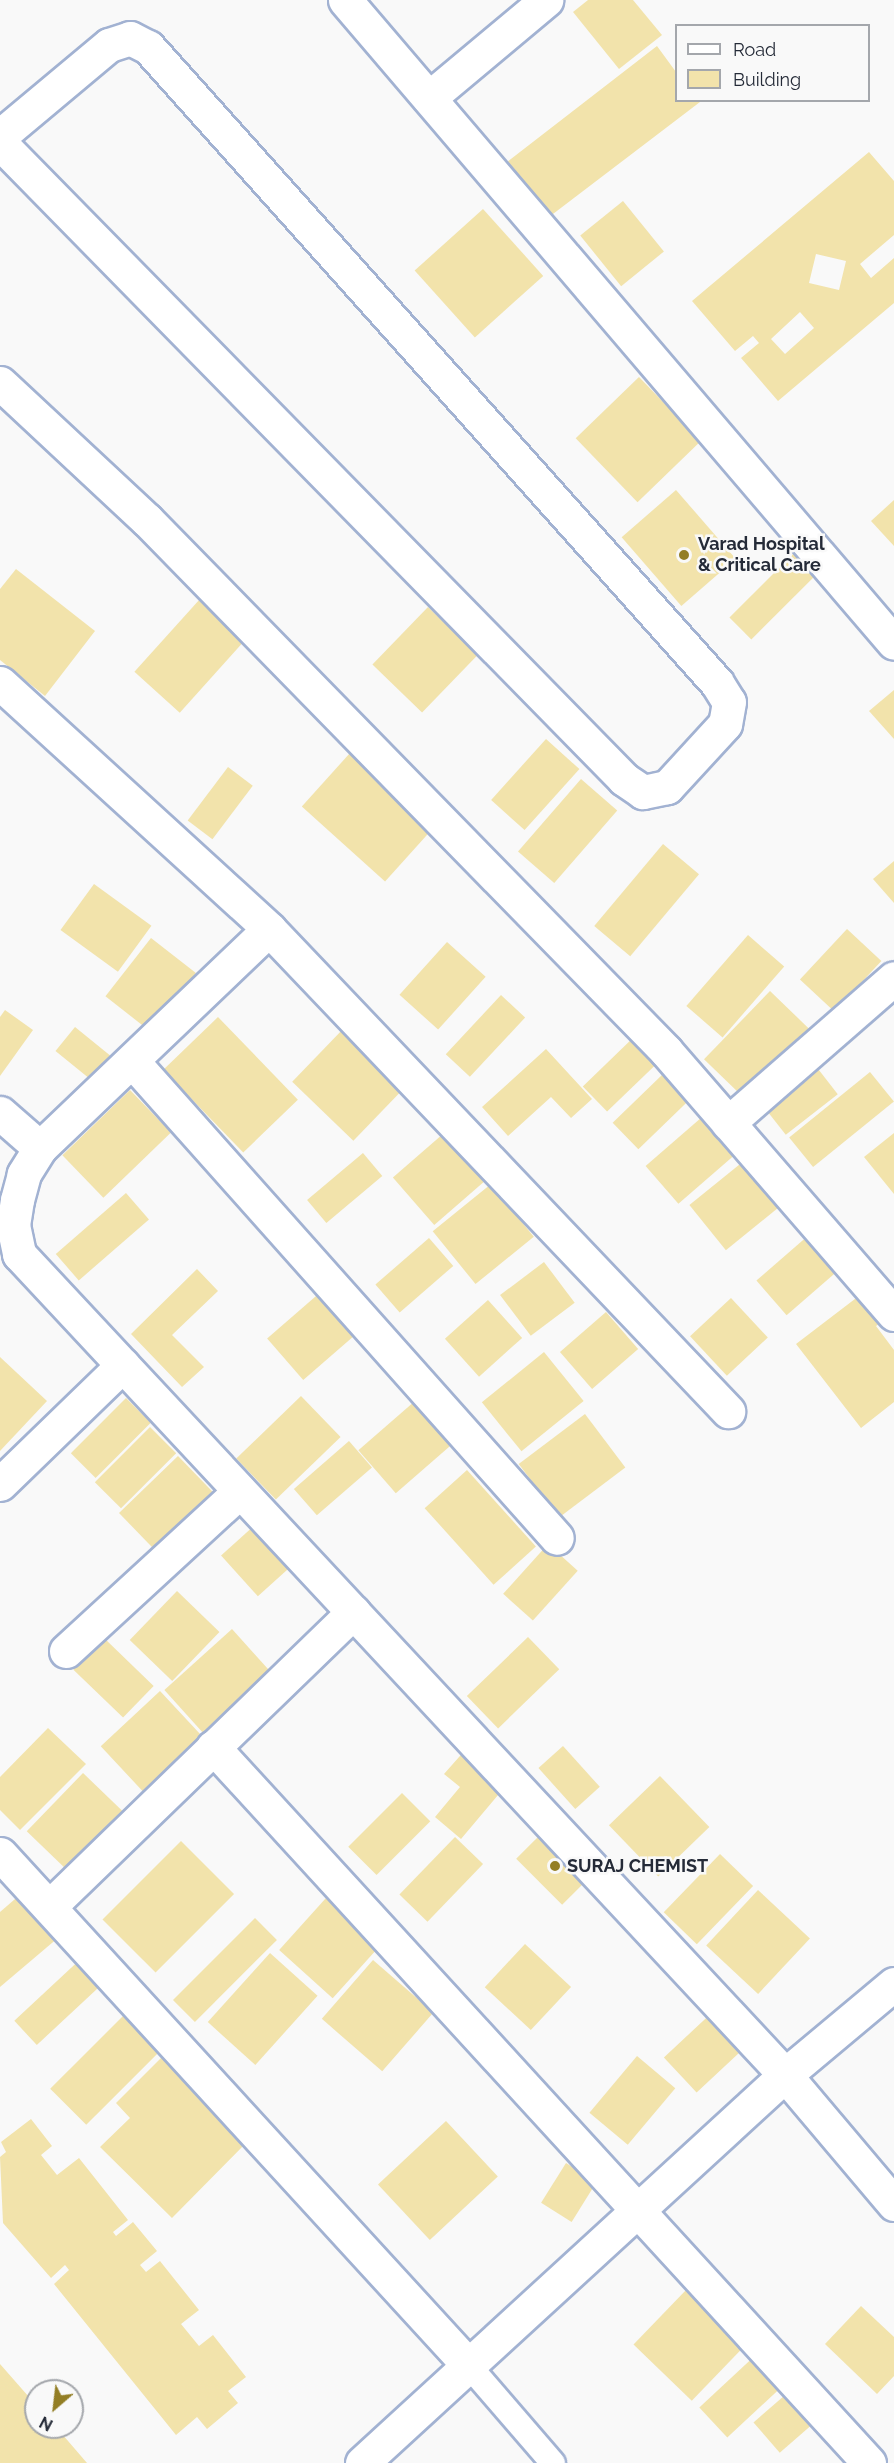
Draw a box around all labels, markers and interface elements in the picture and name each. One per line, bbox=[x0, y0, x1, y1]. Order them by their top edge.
legend bbox=[675, 24, 870, 102]
text: Road bbox=[733, 39, 776, 60]
text: Building bbox=[733, 69, 801, 90]
place label: Varad Hospital & Critical Care bbox=[698, 534, 825, 576]
marker: Varad Hospital & Critical Care bbox=[675, 546, 693, 564]
place label: SURAJ CHEMIST bbox=[567, 1855, 708, 1877]
marker: SURAJ CHEMIST bbox=[548, 1859, 562, 1873]
north arrow bbox=[24, 2379, 84, 2439]
text: N bbox=[36, 2412, 56, 2435]

